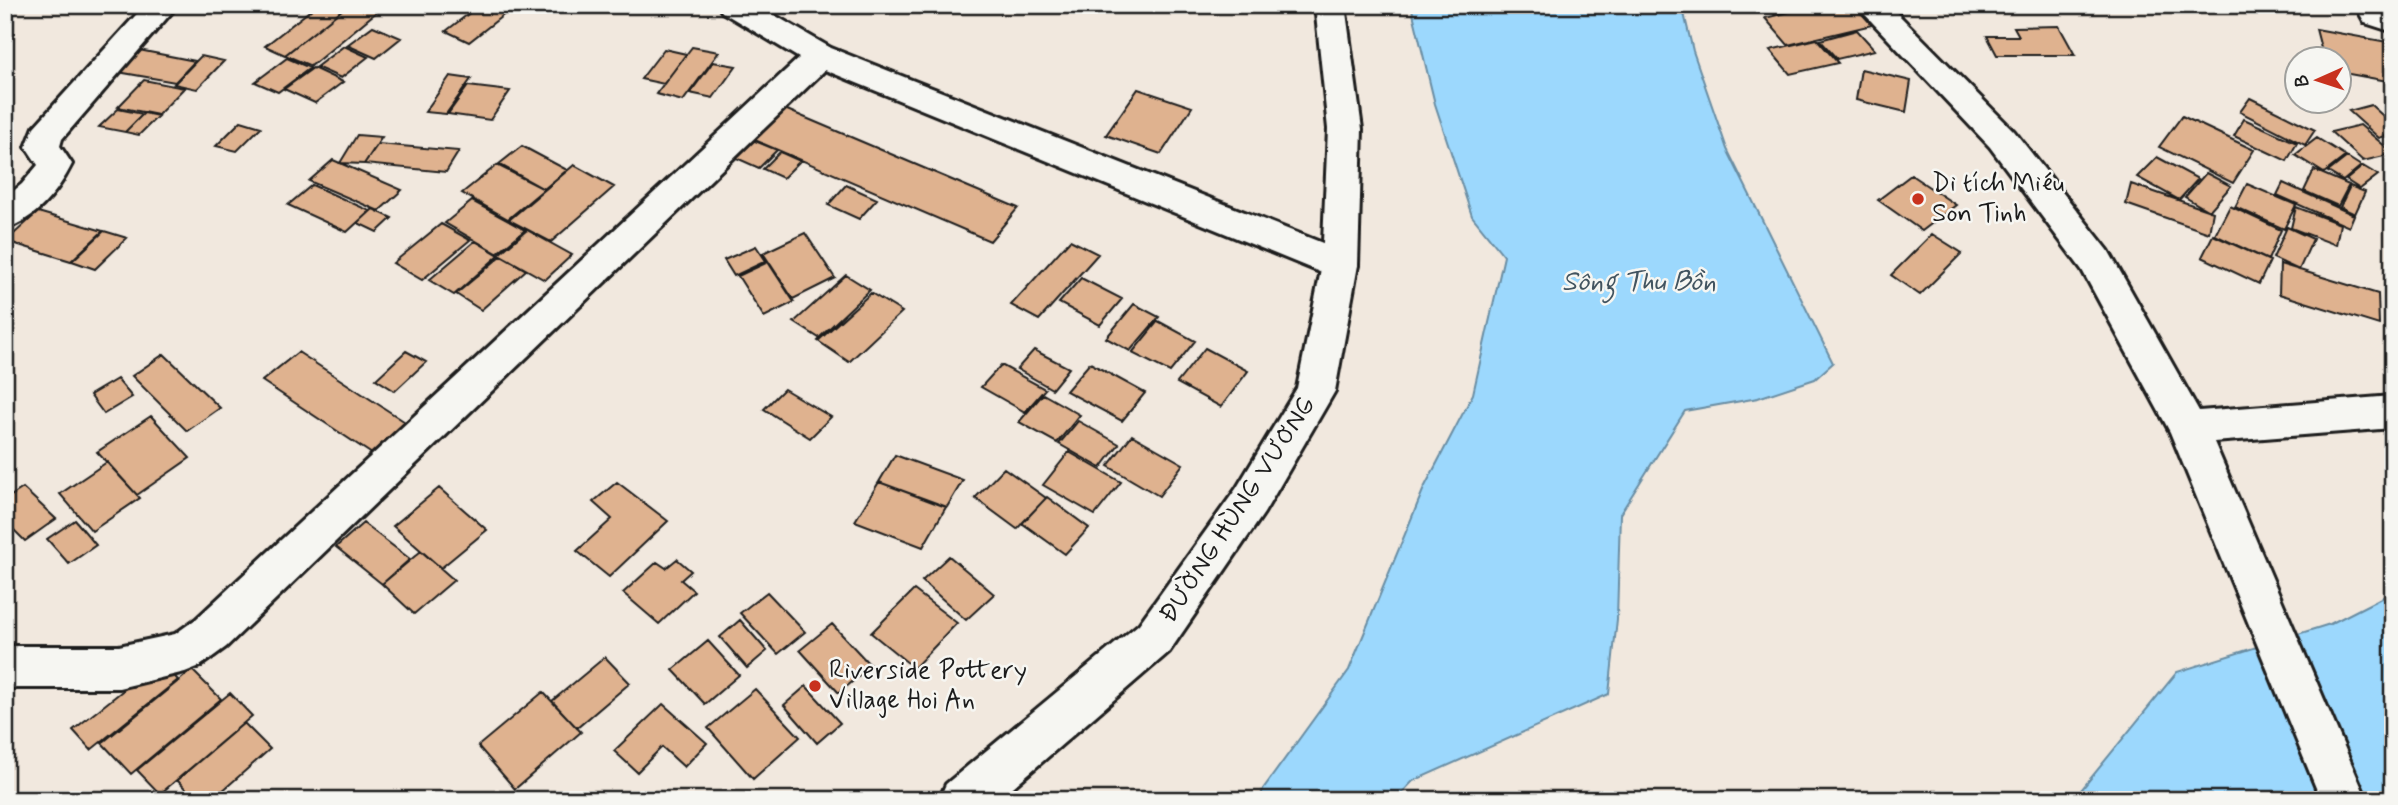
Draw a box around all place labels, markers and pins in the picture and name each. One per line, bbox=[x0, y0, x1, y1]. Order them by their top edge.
place label: Di tích Miéu Son Tinh bbox=[1932, 167, 2064, 231]
marker: Di tích Miéu Son Tinh bbox=[1910, 191, 1926, 207]
place label: Riverside Pottery Village Hoi An bbox=[829, 654, 1027, 718]
marker: Riverside Pottery Village Hoi An bbox=[807, 678, 823, 694]

